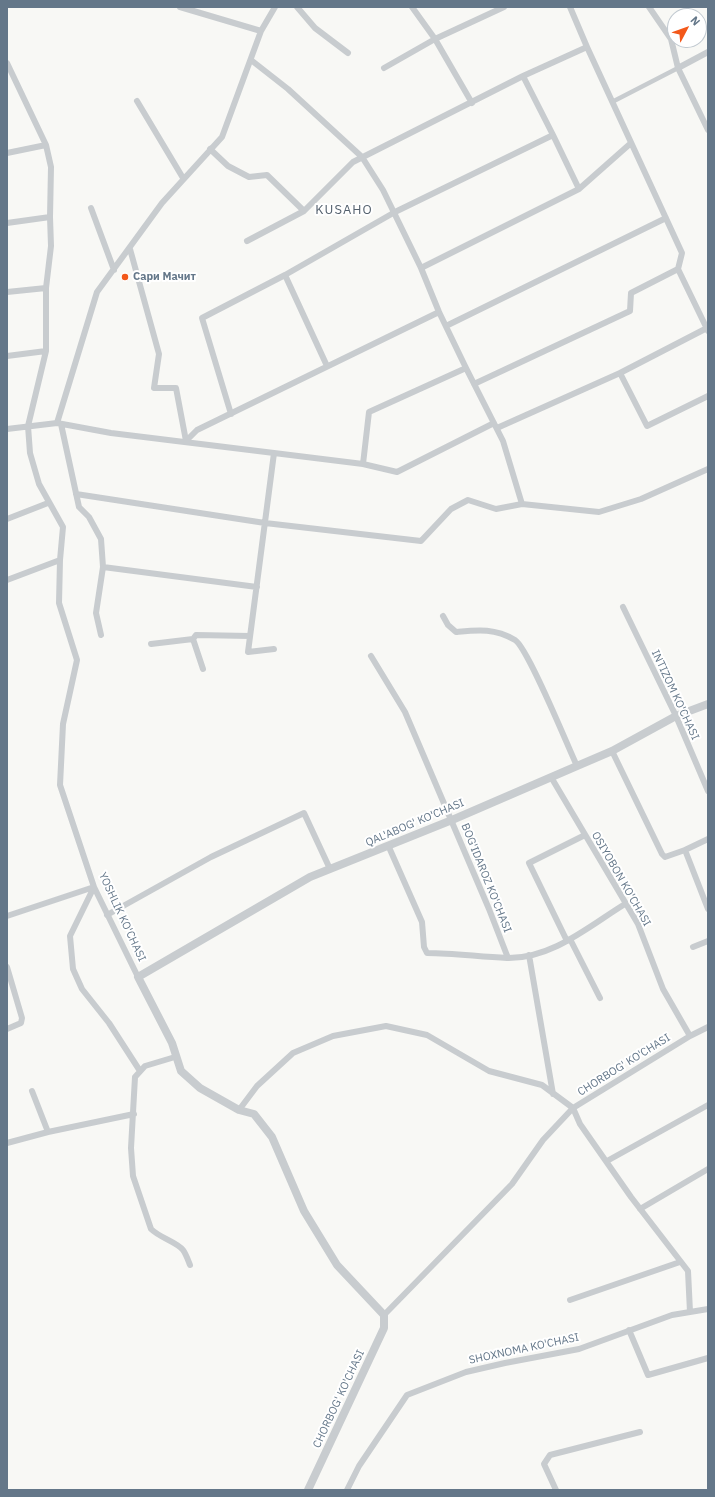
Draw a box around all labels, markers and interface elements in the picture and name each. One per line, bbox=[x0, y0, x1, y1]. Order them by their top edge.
north arrow bbox=[667, 8, 707, 48]
text: N bbox=[687, 13, 703, 28]
district label: KUSAHO bbox=[315, 202, 373, 218]
place label: Сари Мачит bbox=[133, 270, 196, 284]
marker: Сари Мачит bbox=[120, 272, 130, 282]
street label: INTIZOM KO'CHASI bbox=[648, 648, 702, 742]
street label: QAL'ABOG' KO'CHASI bbox=[364, 796, 466, 850]
street label: BOG'IDAROZ KO'CHASI bbox=[458, 821, 514, 935]
street label: OSIYOBON KO'CHASI bbox=[588, 829, 654, 929]
street label: YOSHLIK KO'CHASI bbox=[96, 870, 148, 964]
street label: СHORBOG' KO'CHASI bbox=[575, 1031, 673, 1099]
street label: SHOXNOMA KO'CHASI bbox=[468, 1331, 580, 1367]
street label: CHORBOG' KO'CHASI bbox=[310, 1348, 368, 1450]

